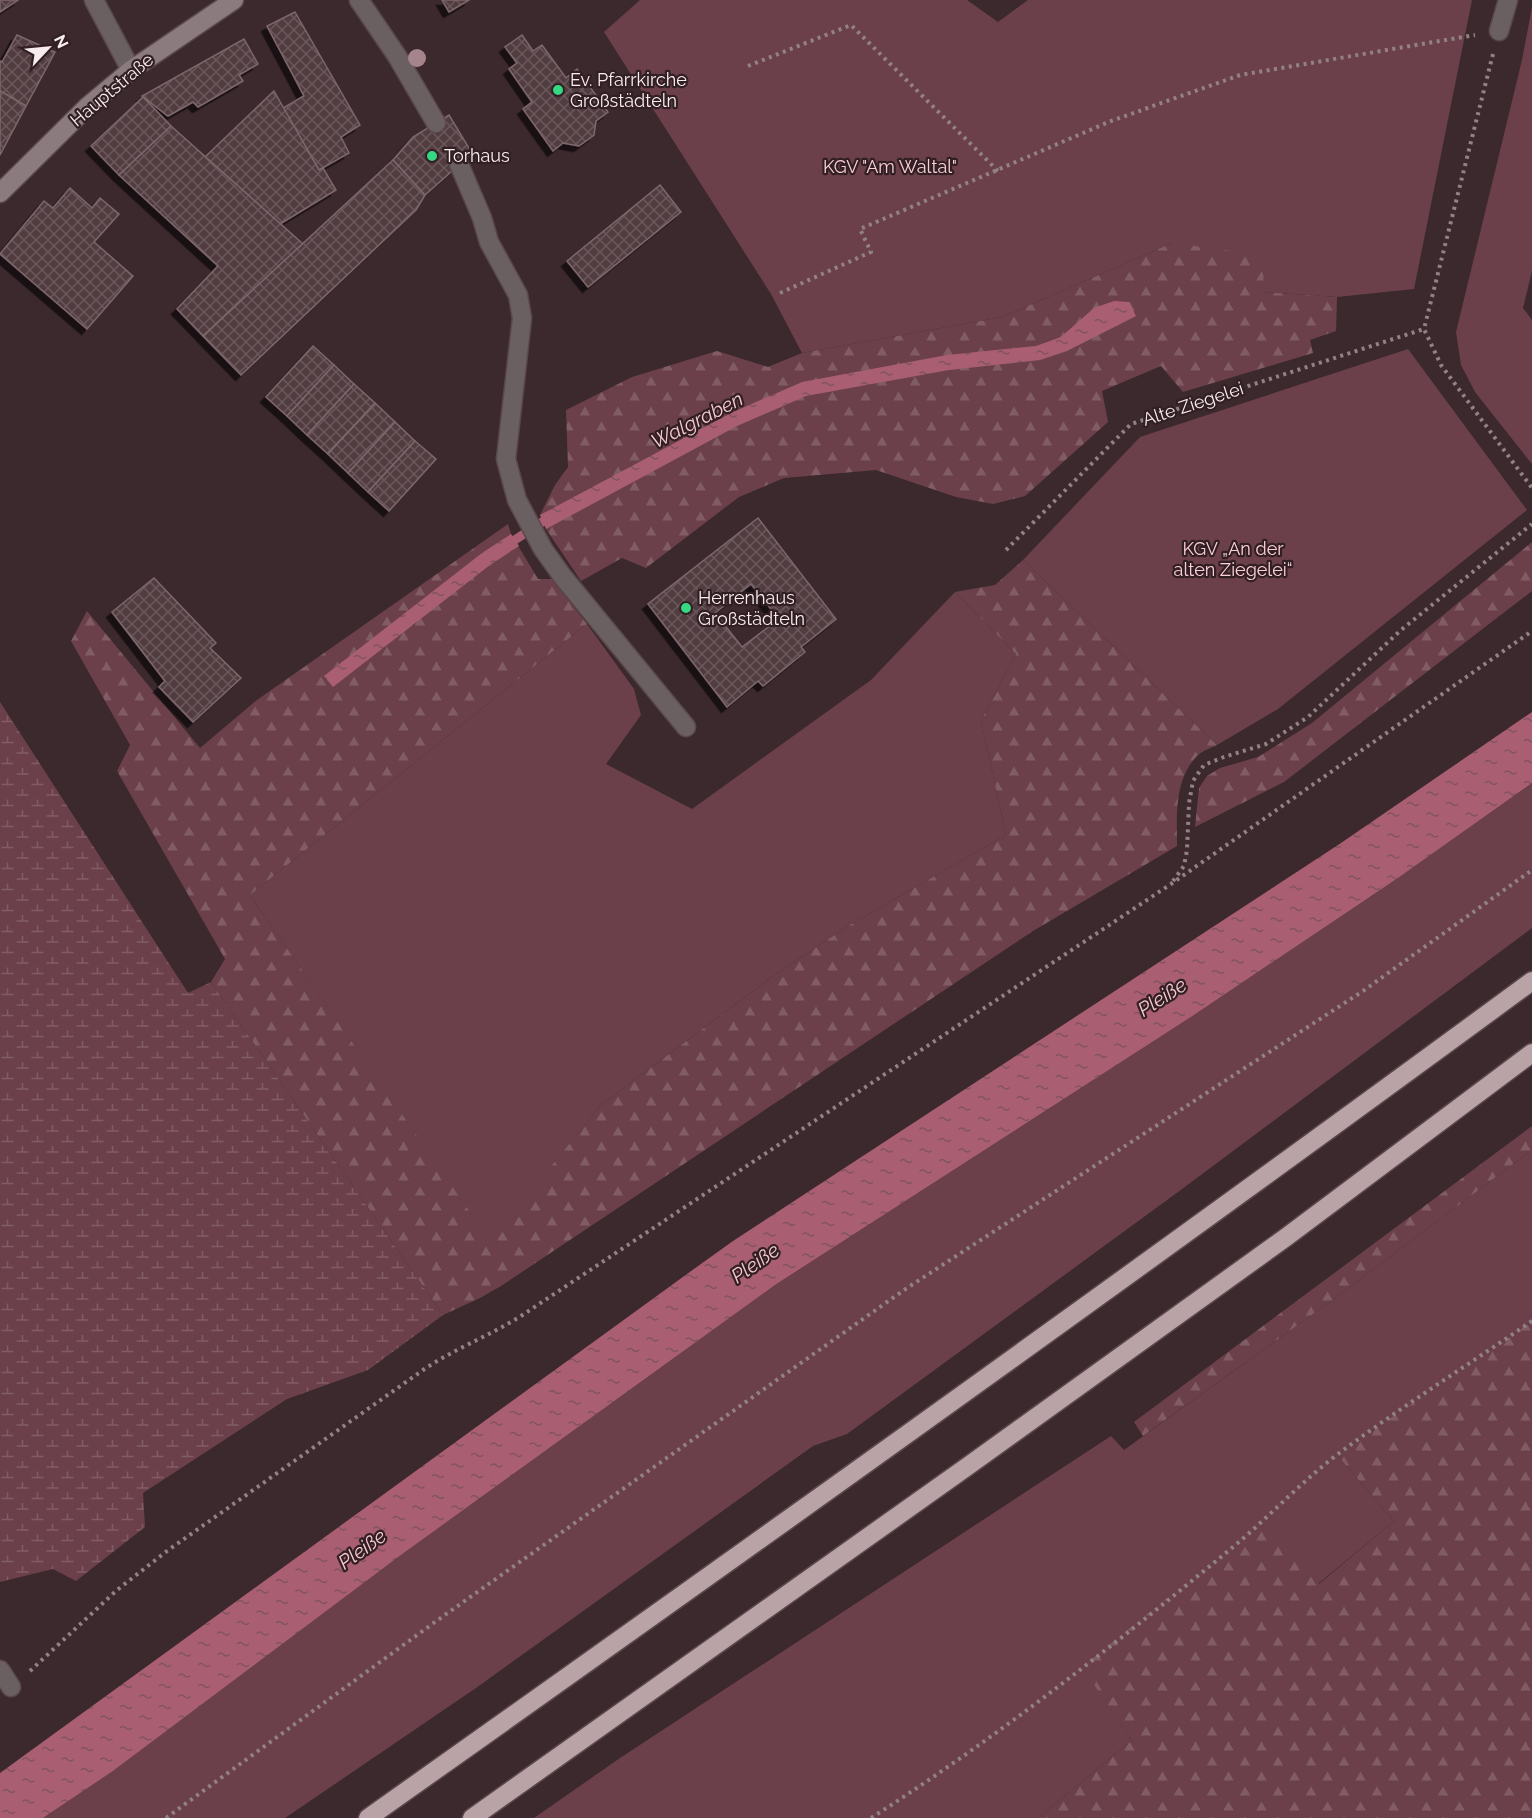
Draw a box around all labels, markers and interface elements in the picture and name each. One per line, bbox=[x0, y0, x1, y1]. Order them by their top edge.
north arrow bbox=[18, 18, 78, 78]
text: N bbox=[50, 32, 72, 51]
street label: Hauptstraße bbox=[66, 49, 158, 130]
place label: Ev. Pfarrkirche Großstädteln bbox=[570, 69, 687, 111]
marker: Ev. Pfarrkirche Großstädteln bbox=[551, 83, 565, 97]
place label: Torhaus bbox=[444, 145, 510, 166]
marker: Torhaus bbox=[425, 149, 439, 163]
park label: KGV "Am Waltal" bbox=[823, 156, 957, 177]
street label: Alte Ziegelei bbox=[1140, 377, 1246, 430]
water label: Walgraben bbox=[647, 387, 747, 453]
park label: KGV „An der alten Ziegelei“ bbox=[1174, 538, 1292, 580]
place label: Herrenhaus Großstädteln bbox=[698, 587, 805, 629]
marker: Herrenhaus Großstädteln bbox=[679, 601, 693, 615]
water label: Pleiße bbox=[1133, 972, 1191, 1022]
water label: Pleiße bbox=[726, 1238, 784, 1288]
water label: Pleiße bbox=[333, 1523, 391, 1574]

